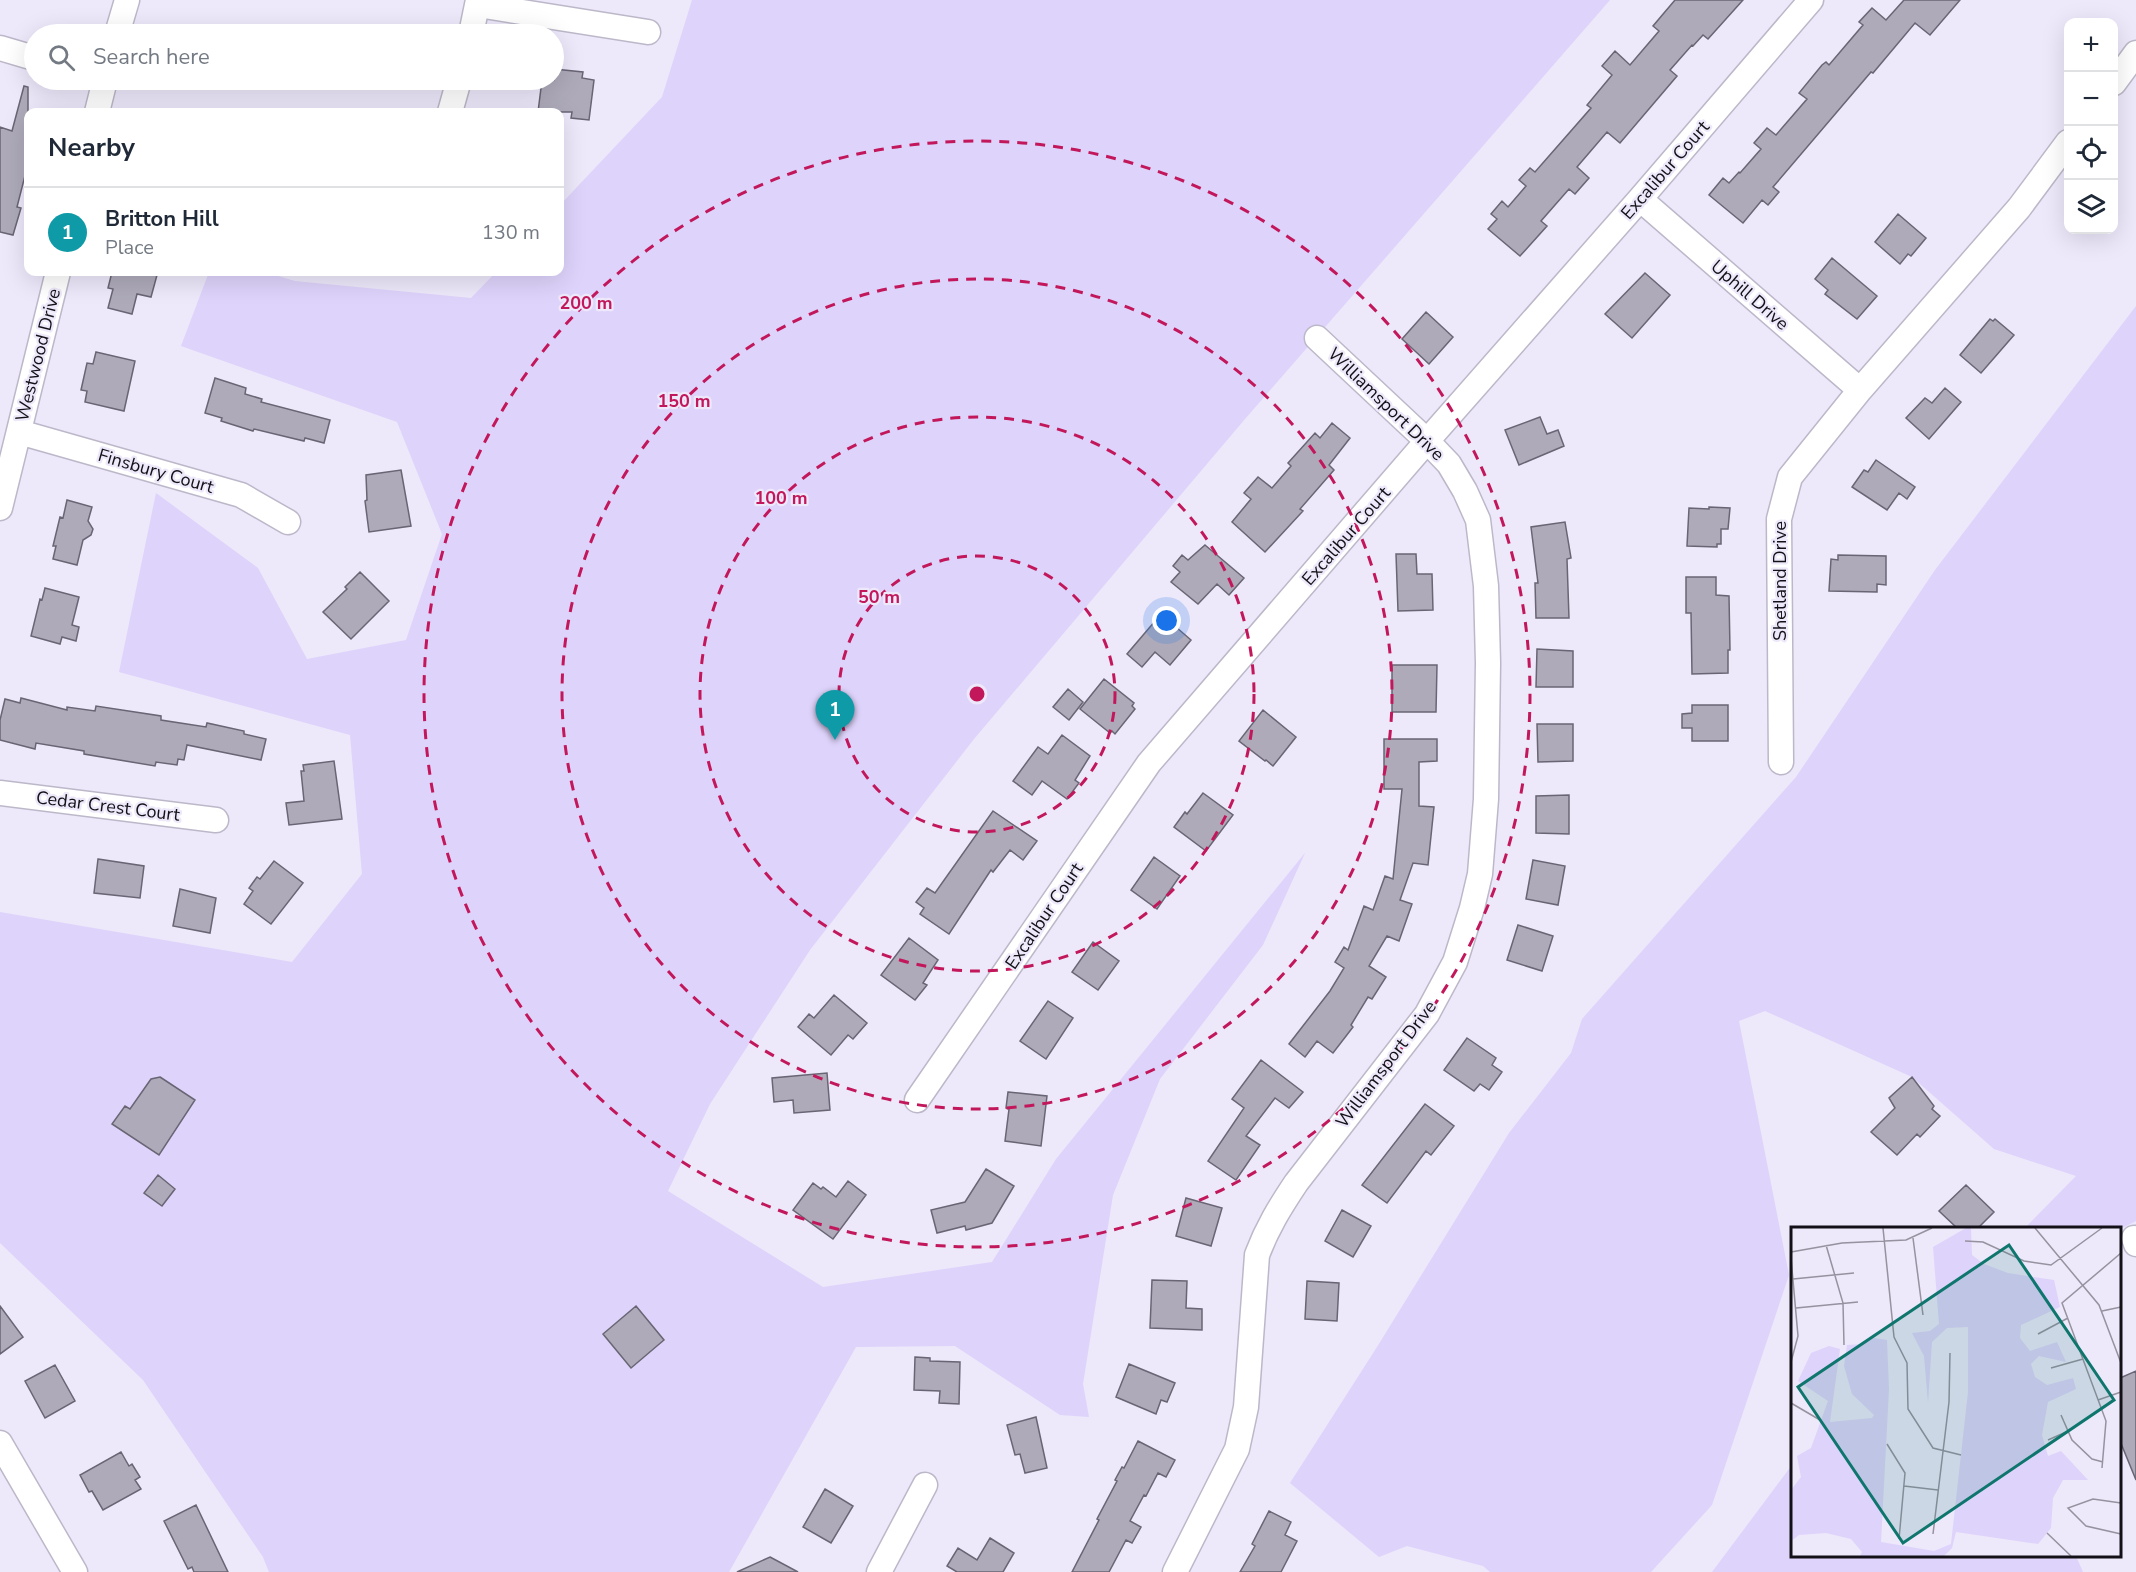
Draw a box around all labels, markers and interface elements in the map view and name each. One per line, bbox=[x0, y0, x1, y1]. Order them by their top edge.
map controls bbox=[2064, 18, 2118, 234]
button: + bbox=[2064, 18, 2118, 72]
search box bbox=[24, 24, 564, 90]
icon: search bbox=[45, 41, 78, 74]
text: Search here bbox=[93, 42, 210, 72]
button: − bbox=[2064, 72, 2118, 126]
street label: Excalibur Court bbox=[1615, 115, 1715, 224]
button: locate bbox=[2064, 126, 2118, 180]
text: Nearby bbox=[48, 130, 135, 165]
button: layers bbox=[2064, 180, 2118, 234]
text: Britton Hill bbox=[105, 204, 219, 234]
text: 1 bbox=[62, 219, 74, 246]
text: 130 m bbox=[482, 219, 540, 246]
text: Place bbox=[105, 234, 154, 261]
street label: Uphill Drive bbox=[1706, 254, 1794, 336]
street label: Westwood Drive bbox=[10, 286, 66, 424]
text: 200 m bbox=[559, 291, 613, 315]
street label: Williamsport Drive bbox=[1322, 342, 1450, 466]
text: 150 m bbox=[657, 389, 711, 413]
street label: Finsbury Court bbox=[95, 443, 217, 499]
street label: Excalibur Court bbox=[1296, 481, 1396, 590]
text: 100 m bbox=[754, 486, 808, 510]
street label: Shetland Drive bbox=[1768, 521, 1792, 641]
text: 50 m bbox=[858, 585, 900, 609]
your location bbox=[1152, 606, 1181, 635]
centre of rings bbox=[967, 684, 987, 704]
pin: 1 bbox=[816, 690, 854, 740]
street label: Cedar Crest Court bbox=[35, 785, 182, 827]
street label: Excalibur Court bbox=[1000, 858, 1089, 974]
street label: Williamsport Drive bbox=[1330, 995, 1442, 1133]
inset map bbox=[1791, 1227, 2121, 1557]

